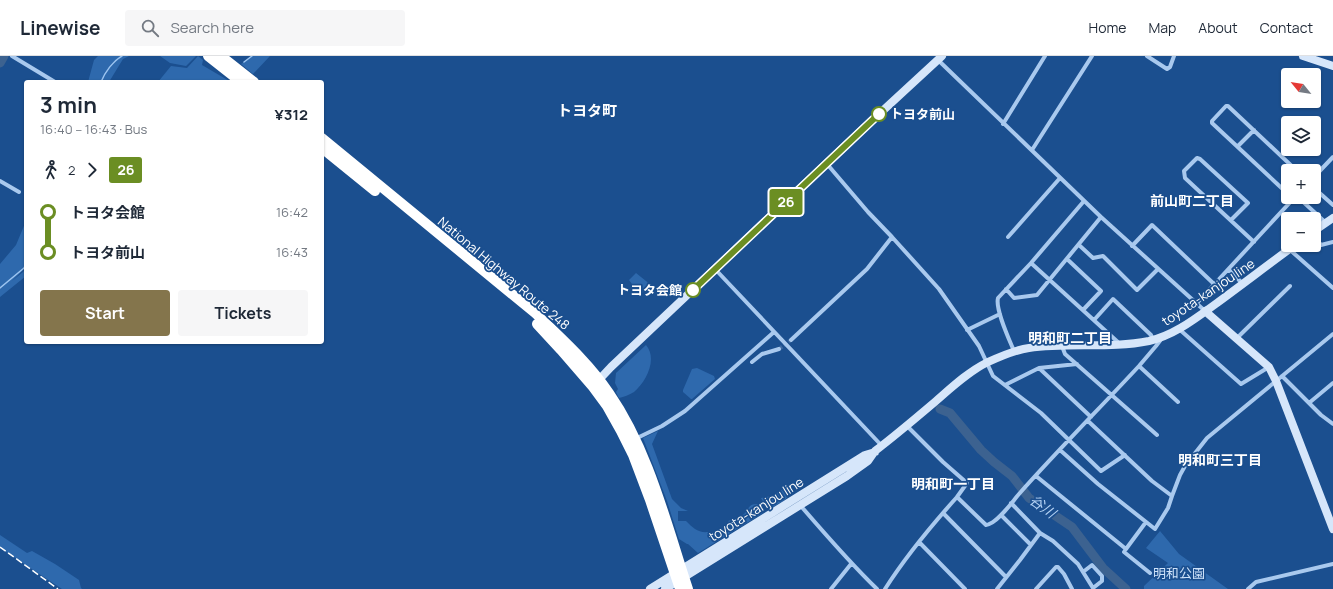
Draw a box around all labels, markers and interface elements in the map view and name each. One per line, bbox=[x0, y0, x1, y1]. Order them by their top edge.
search box bbox=[125, 10, 405, 46]
text: Linewise bbox=[20, 15, 101, 41]
icon: search bbox=[139, 17, 161, 39]
text: Search here bbox=[171, 17, 254, 38]
text: Home bbox=[1089, 18, 1126, 37]
text: Map bbox=[1148, 18, 1176, 37]
text: About bbox=[1198, 18, 1238, 37]
text: Contact bbox=[1260, 18, 1313, 37]
north arrow bbox=[1281, 68, 1321, 108]
map controls bbox=[1281, 68, 1321, 252]
text: 3 min bbox=[40, 90, 97, 120]
district label: トヨタ町 bbox=[557, 100, 617, 121]
text: ¥312 bbox=[275, 104, 308, 125]
place label: トヨタ前山 bbox=[890, 105, 955, 123]
marker: トヨタ前山 bbox=[871, 106, 887, 122]
button: layers bbox=[1281, 116, 1321, 156]
text: 16:40 – 16:43 · Bus bbox=[40, 120, 147, 138]
icon: walk bbox=[40, 159, 62, 181]
icon: forward bbox=[81, 159, 103, 181]
text: 26 bbox=[117, 160, 134, 179]
text: 2 bbox=[68, 161, 75, 179]
button: + bbox=[1281, 164, 1321, 204]
line badge: 26 bbox=[768, 189, 804, 215]
district label: 前山町二丁目 bbox=[1150, 191, 1234, 210]
text: 26 bbox=[777, 192, 795, 211]
text: トヨタ会館 bbox=[70, 202, 145, 223]
text: 16:42 bbox=[276, 203, 308, 221]
street label: National Highway Route 248 bbox=[434, 212, 574, 334]
button: − bbox=[1281, 212, 1321, 252]
text: トヨタ前山 bbox=[70, 242, 145, 263]
text: 16:43 bbox=[276, 243, 308, 261]
street label: toyota-kanjou line bbox=[1158, 254, 1258, 330]
place label: トヨタ会館 bbox=[617, 281, 682, 299]
marker: トヨタ会館 bbox=[685, 282, 701, 298]
button: Start bbox=[40, 290, 170, 336]
button: Tickets bbox=[178, 290, 308, 336]
district label: 明和町二丁目 bbox=[1028, 328, 1112, 347]
district label: 明和町三丁目 bbox=[1178, 450, 1262, 469]
street label: toyota-kanjou line bbox=[705, 472, 807, 545]
district label: 明和町一丁目 bbox=[911, 474, 995, 493]
water label: 谷川 bbox=[1026, 490, 1062, 523]
park label: 明和公園 bbox=[1153, 564, 1205, 582]

